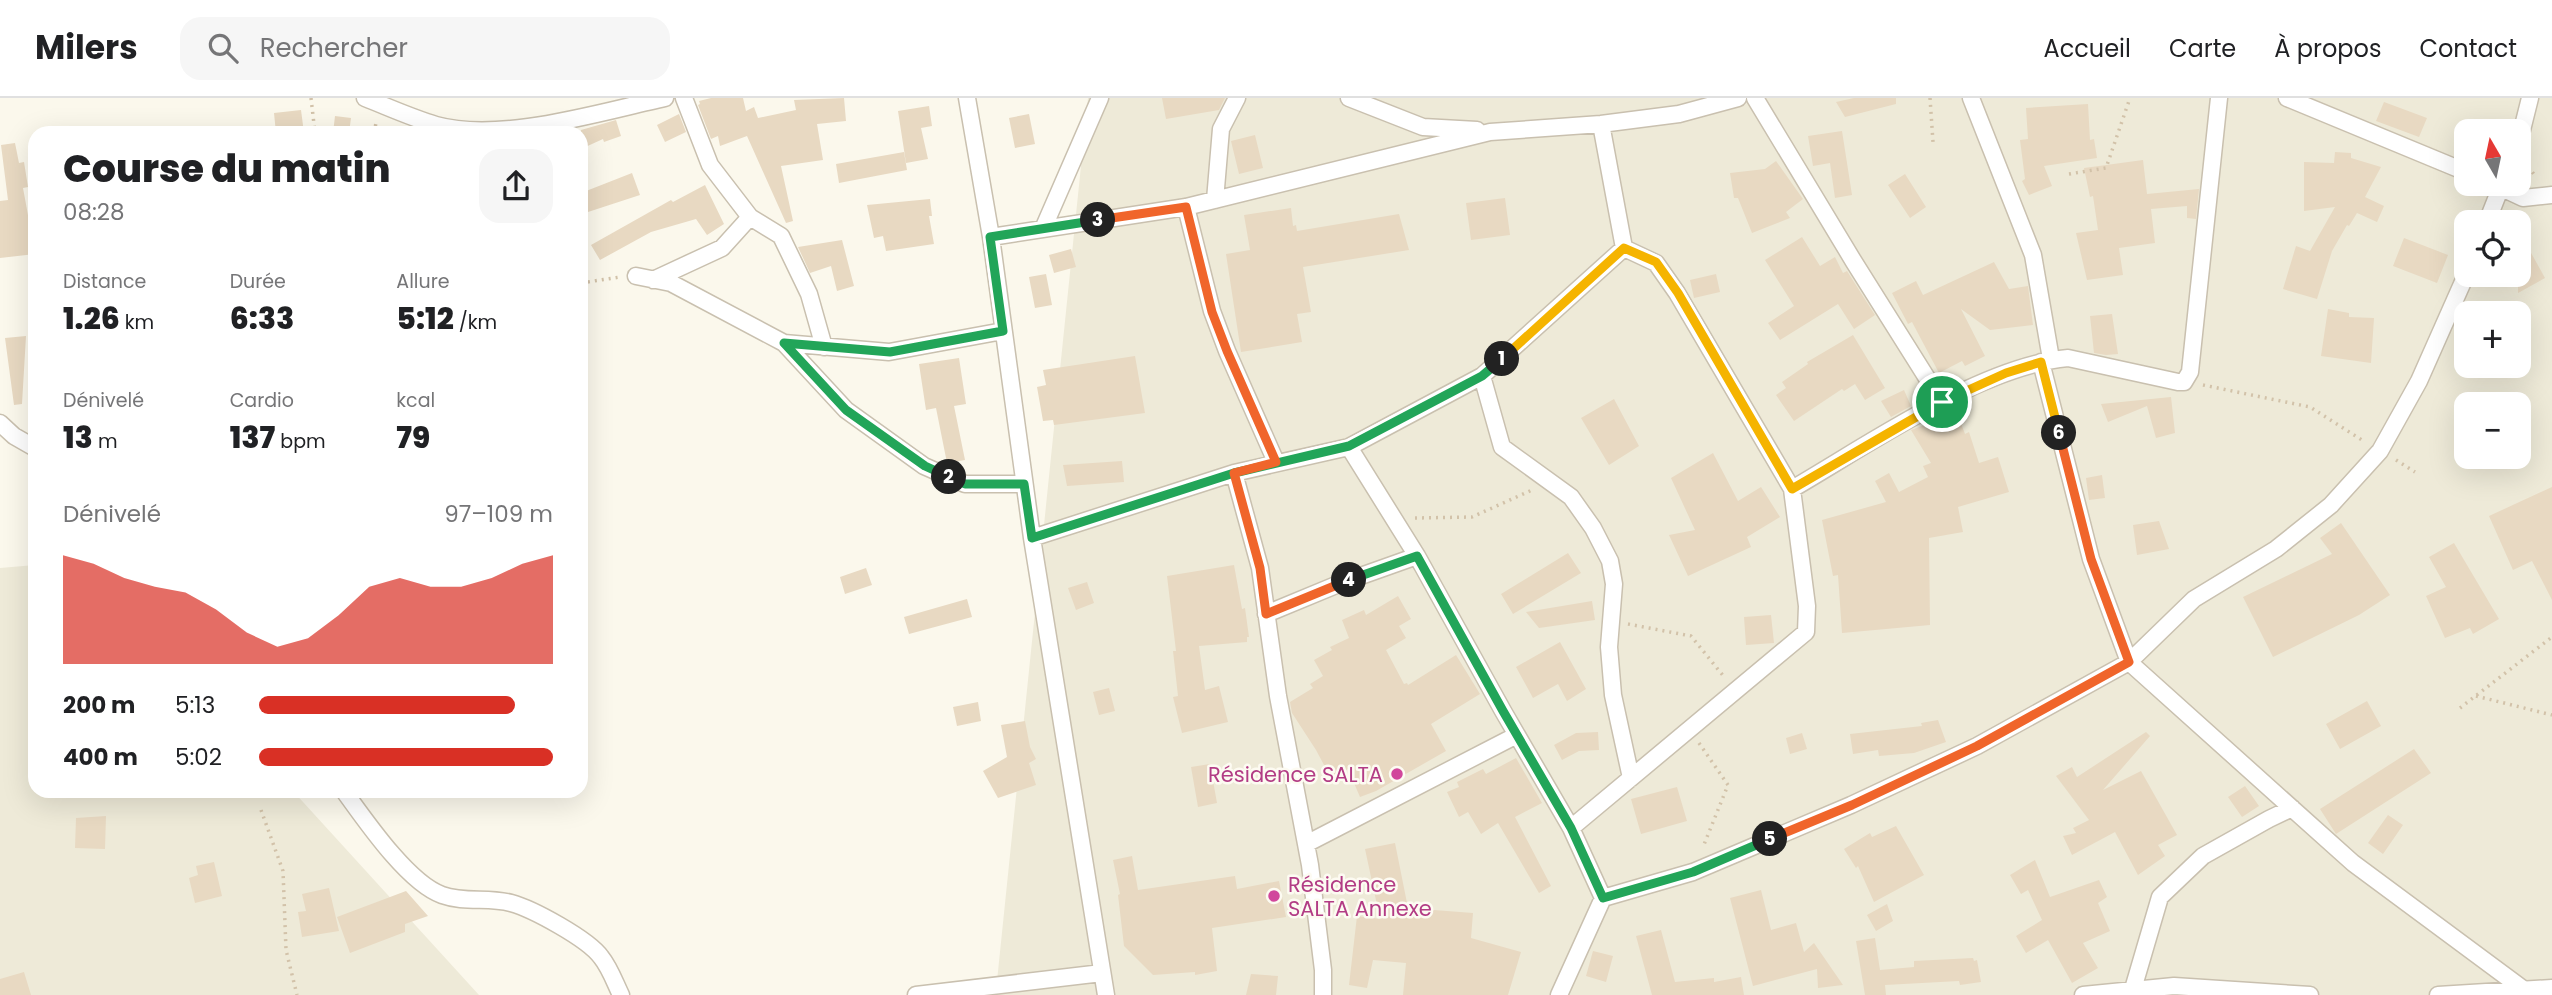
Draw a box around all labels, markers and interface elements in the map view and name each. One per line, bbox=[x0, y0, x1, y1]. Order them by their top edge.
search box bbox=[180, 17, 670, 80]
text: Milers bbox=[35, 24, 138, 71]
icon: search bbox=[204, 29, 242, 67]
text: Rechercher bbox=[260, 30, 408, 66]
text: Accueil bbox=[2044, 32, 2131, 65]
text: Carte bbox=[2169, 32, 2236, 65]
text: À propos bbox=[2274, 32, 2381, 65]
text: Contact bbox=[2419, 32, 2517, 65]
north arrow bbox=[2454, 119, 2530, 196]
map controls bbox=[2454, 119, 2531, 469]
text: Course du matin bbox=[63, 142, 391, 195]
button: share bbox=[479, 149, 553, 223]
text: 08:28 bbox=[63, 196, 125, 228]
pin: 3 bbox=[1080, 202, 1116, 238]
text: 3 bbox=[1092, 206, 1103, 233]
button: locate bbox=[2454, 210, 2531, 287]
text: Distance bbox=[63, 268, 146, 295]
text: Durée bbox=[230, 268, 286, 295]
text: Allure bbox=[396, 268, 450, 295]
text: 1.26 bbox=[63, 297, 120, 340]
text: 6:33 bbox=[230, 297, 294, 340]
text: 5:12 bbox=[396, 297, 454, 340]
button: + bbox=[2454, 301, 2531, 378]
text: km bbox=[120, 309, 154, 336]
text: /km bbox=[454, 309, 497, 336]
pin: 1 bbox=[1484, 342, 1520, 376]
text: 1 bbox=[1498, 345, 1505, 372]
pin bbox=[1912, 372, 1972, 432]
icon: arrive bbox=[1923, 383, 1961, 421]
text: Dénivelé bbox=[63, 387, 144, 414]
text: Cardio bbox=[230, 387, 294, 414]
text: kcal bbox=[396, 387, 435, 414]
button: − bbox=[2454, 392, 2531, 469]
text: 13 bbox=[63, 416, 93, 459]
text: 137 bbox=[230, 416, 275, 459]
text: 79 bbox=[396, 416, 430, 459]
pin: 6 bbox=[2042, 416, 2076, 450]
text: 6 bbox=[2052, 419, 2065, 446]
text: m bbox=[93, 428, 118, 455]
text: bpm bbox=[275, 428, 326, 455]
pin: 2 bbox=[932, 460, 967, 494]
text: 2 bbox=[943, 463, 954, 490]
text: Dénivelé bbox=[63, 498, 161, 530]
text: 97–109 m bbox=[444, 498, 553, 530]
pin: 4 bbox=[1332, 562, 1366, 598]
text: 4 bbox=[1342, 566, 1355, 593]
text: 200 m bbox=[63, 689, 135, 721]
text: 5:13 bbox=[175, 689, 215, 721]
text: 400 m bbox=[63, 741, 138, 773]
text: 5:02 bbox=[175, 741, 222, 773]
place label: Résidence SALTA bbox=[1208, 760, 1383, 789]
marker: Résidence SALTA bbox=[1389, 766, 1405, 782]
pin: 5 bbox=[1752, 822, 1788, 856]
text: 5 bbox=[1763, 825, 1776, 852]
place label: Résidence SALTA Annexe bbox=[1288, 870, 1432, 923]
marker: Résidence SALTA Annexe bbox=[1266, 888, 1282, 904]

